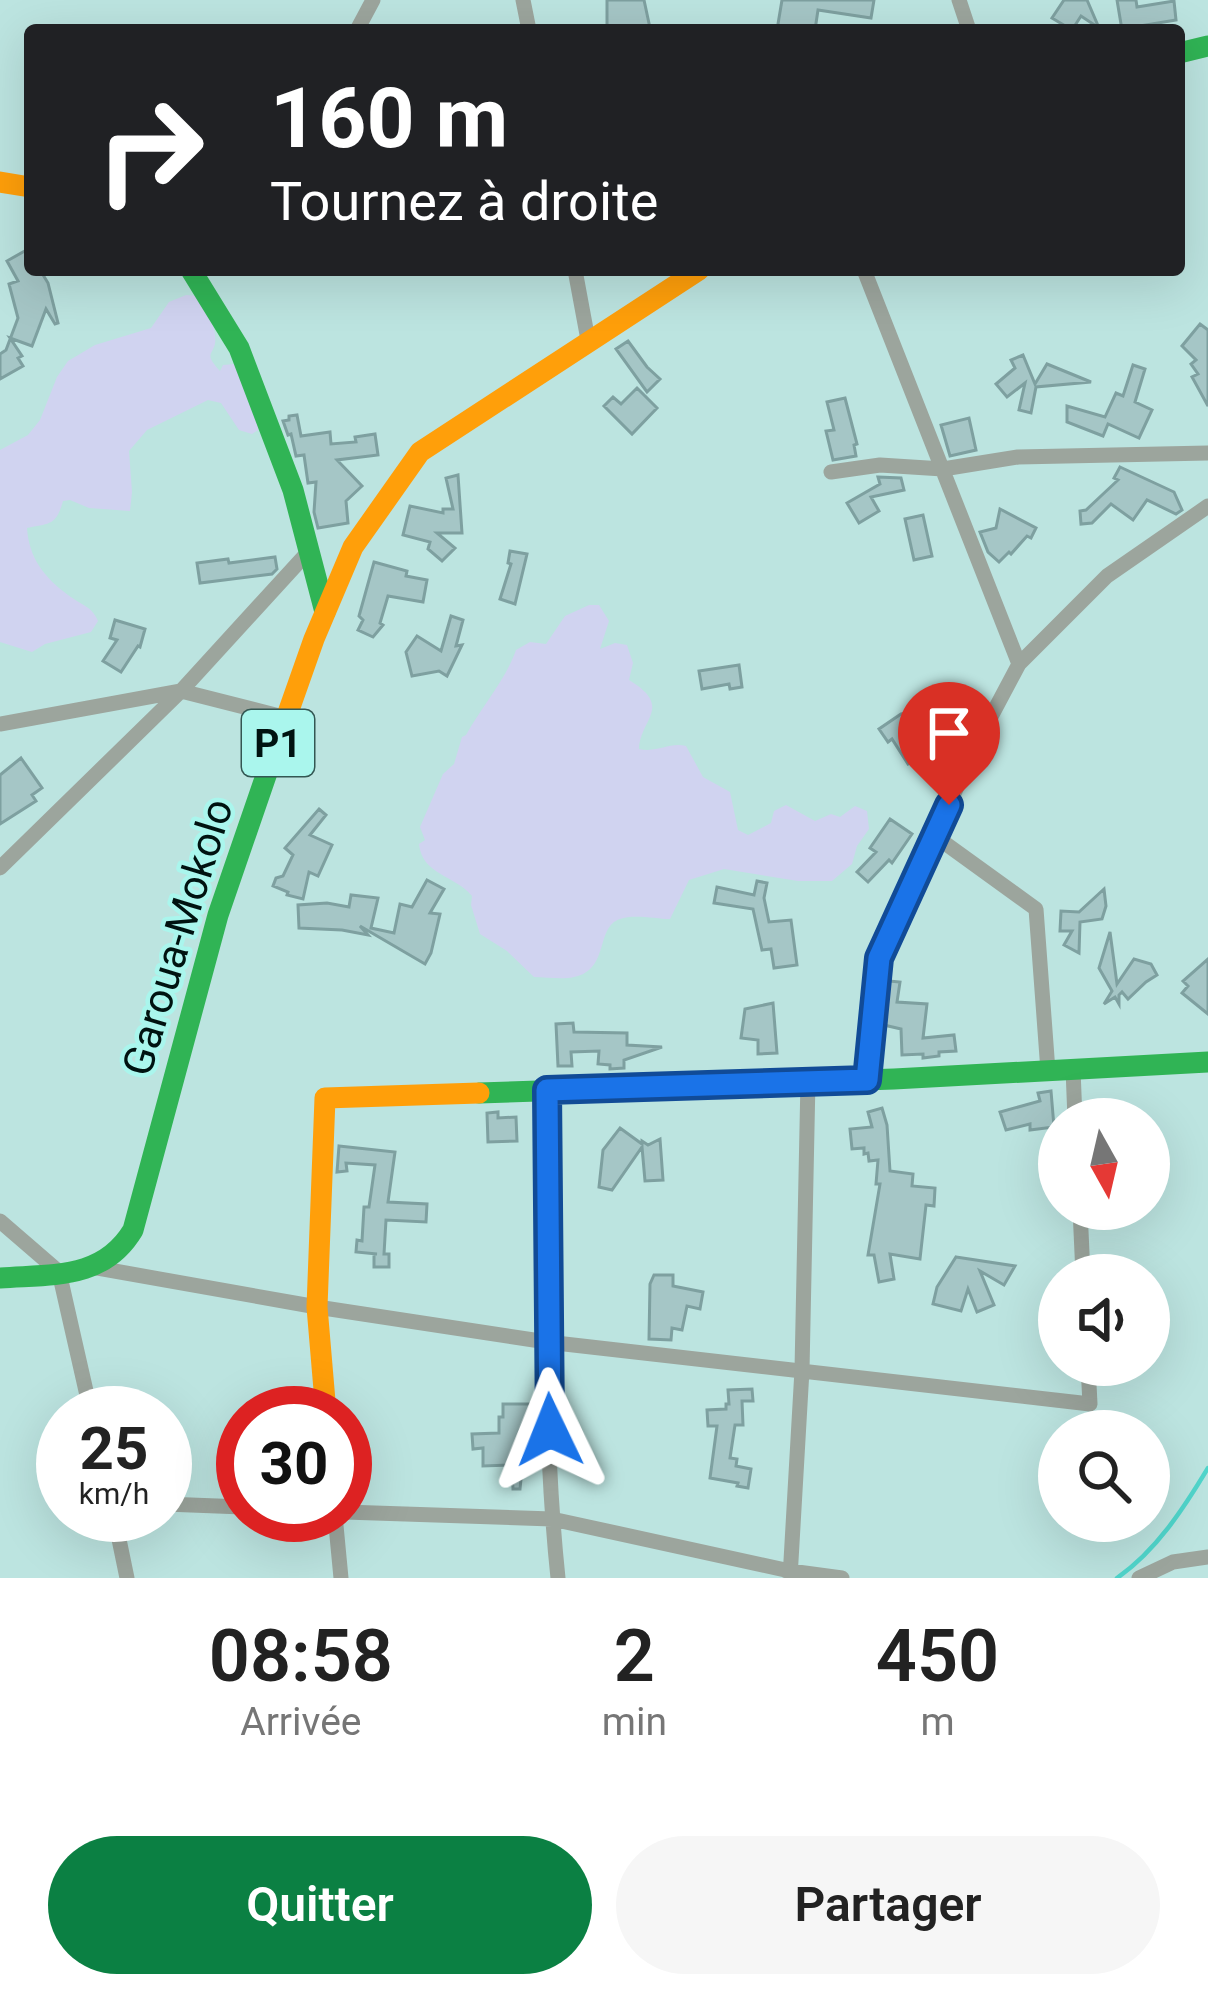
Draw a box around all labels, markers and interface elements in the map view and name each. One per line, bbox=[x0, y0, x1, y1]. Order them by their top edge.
text: 160 m bbox=[270, 69, 508, 168]
icon: right bbox=[72, 72, 228, 228]
text: Tournez à droite bbox=[270, 170, 658, 233]
pin bbox=[898, 682, 1000, 805]
icon: arrive bbox=[916, 700, 982, 766]
road number: P1 bbox=[242, 710, 314, 776]
street label: Garoua-Mokolo bbox=[112, 793, 243, 1081]
north arrow bbox=[1038, 1098, 1170, 1230]
map controls bbox=[1038, 1098, 1170, 1542]
button: sound bbox=[1038, 1254, 1170, 1386]
position arrow bbox=[487, 1367, 613, 1493]
speed limit sign: 30 bbox=[216, 1386, 372, 1542]
button: search bbox=[1038, 1410, 1170, 1542]
text: 25 bbox=[80, 1413, 148, 1484]
text: km/h bbox=[79, 1476, 149, 1511]
text: 08:58 bbox=[209, 1614, 393, 1699]
text: 2 bbox=[614, 1614, 655, 1699]
text: 450 bbox=[876, 1614, 999, 1699]
text: Arrivée bbox=[240, 1699, 362, 1745]
text: min bbox=[602, 1699, 667, 1745]
text: m bbox=[920, 1699, 955, 1745]
button: Quitter bbox=[48, 1836, 592, 1974]
button: Partager bbox=[616, 1836, 1160, 1974]

